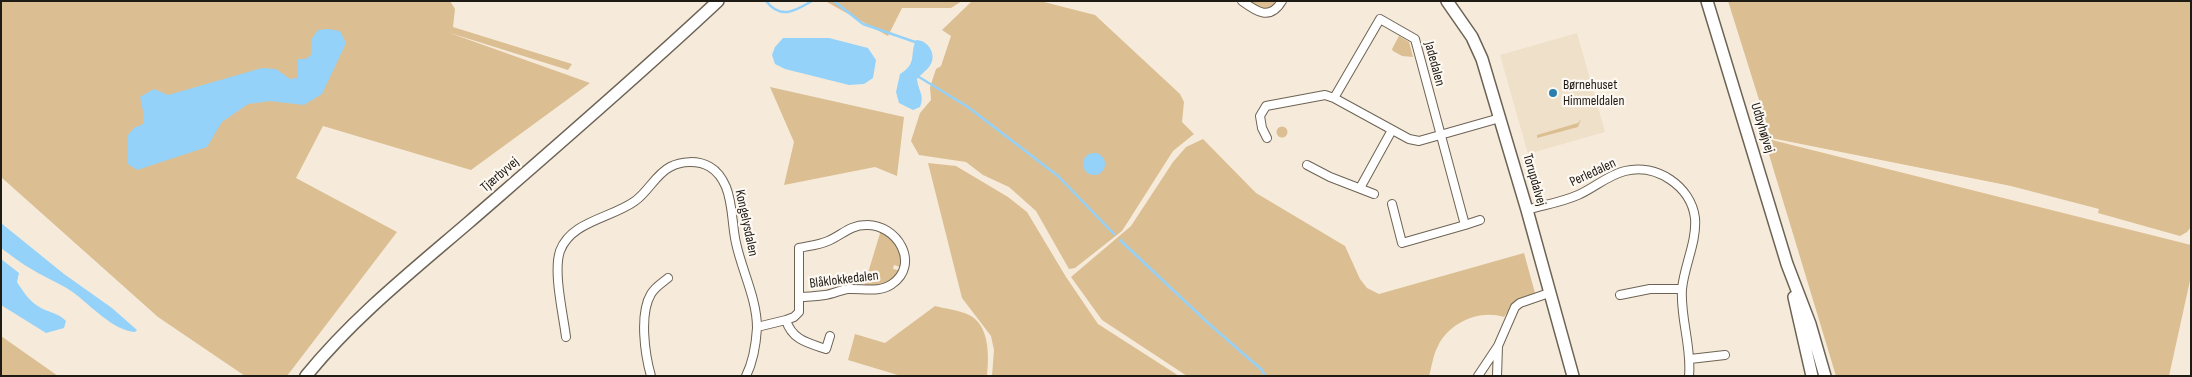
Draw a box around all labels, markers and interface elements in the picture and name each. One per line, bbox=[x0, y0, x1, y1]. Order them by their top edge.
street label: Jadedalen bbox=[1420, 40, 1448, 88]
place label: Børnehuset Himmeldalen bbox=[1563, 77, 1624, 110]
marker: Børnehuset Himmeldalen bbox=[1547, 87, 1559, 99]
street label: Udbyhøjvej bbox=[1746, 101, 1778, 155]
street label: Torupdalvej bbox=[1519, 152, 1549, 208]
street label: Tjærbyvej bbox=[477, 154, 523, 196]
street label: Perledalen bbox=[1567, 155, 1619, 191]
street label: Kongelysdalen bbox=[731, 188, 761, 258]
street label: Blåklokkedalen bbox=[808, 267, 880, 293]

